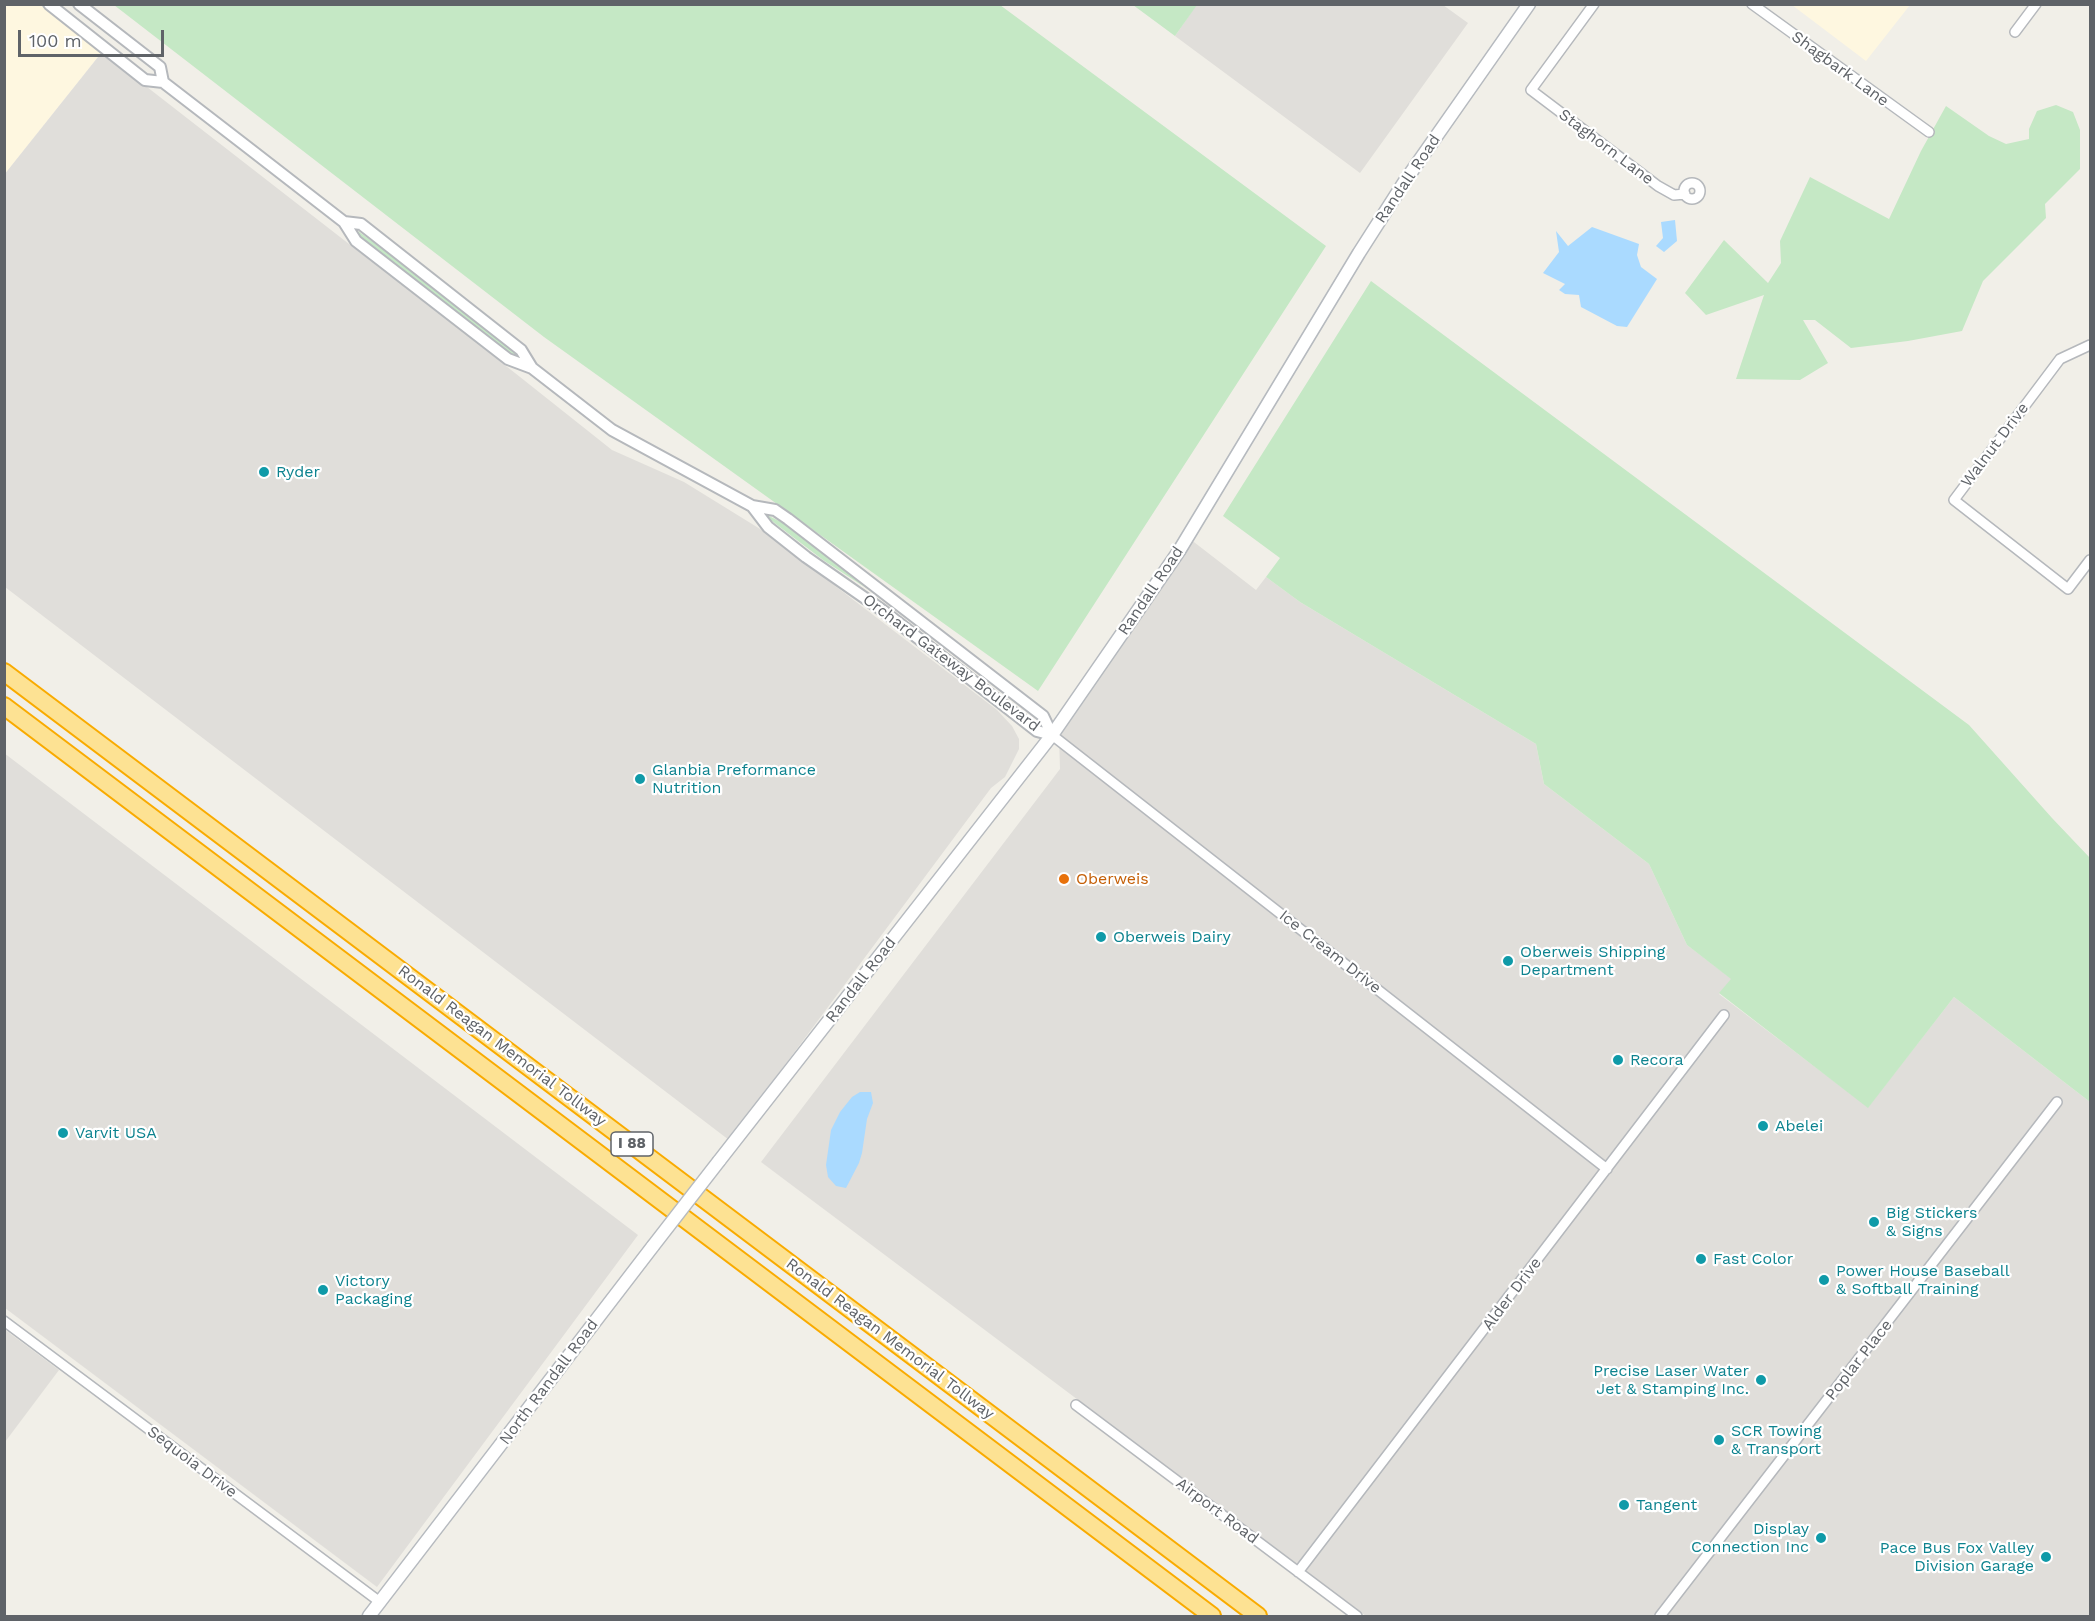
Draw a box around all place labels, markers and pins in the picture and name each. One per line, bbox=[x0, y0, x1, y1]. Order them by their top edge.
place label: Ryder bbox=[276, 462, 320, 482]
marker: Ryder bbox=[257, 465, 271, 479]
place label: Glanbia Preformance Nutrition bbox=[652, 760, 816, 798]
marker: Glanbia Preformance Nutrition bbox=[633, 772, 647, 786]
place label: Oberweis bbox=[1076, 869, 1149, 889]
marker: Oberweis bbox=[1057, 872, 1071, 886]
place label: Oberweis Dairy bbox=[1113, 927, 1231, 947]
marker: Oberweis Dairy bbox=[1094, 930, 1108, 944]
place label: Oberweis Shipping Department bbox=[1520, 942, 1665, 980]
marker: Oberweis Shipping Department bbox=[1501, 954, 1515, 968]
place label: Recora bbox=[1630, 1050, 1684, 1070]
marker: Recora bbox=[1611, 1053, 1625, 1067]
place label: Abelei bbox=[1775, 1116, 1823, 1136]
marker: Abelei bbox=[1756, 1119, 1770, 1133]
place label: Varvit USA bbox=[75, 1123, 157, 1143]
marker: Varvit USA bbox=[56, 1126, 70, 1140]
place label: Big Stickers & Signs bbox=[1886, 1203, 1977, 1241]
marker: Big Stickers & Signs bbox=[1867, 1215, 1881, 1229]
place label: Fast Color bbox=[1713, 1249, 1793, 1269]
marker: Fast Color bbox=[1694, 1252, 1708, 1266]
place label: Power House Baseball & Softball Training bbox=[1836, 1261, 2010, 1299]
place label: Victory Packaging bbox=[335, 1271, 412, 1309]
marker: Power House Baseball & Softball Training bbox=[1817, 1273, 1831, 1287]
marker: Victory Packaging bbox=[316, 1283, 330, 1297]
place label: Precise Laser Water Jet & Stamping Inc. bbox=[1593, 1361, 1749, 1399]
marker: Precise Laser Water Jet & Stamping Inc. bbox=[1754, 1373, 1768, 1387]
place label: SCR Towing & Transport bbox=[1731, 1421, 1822, 1459]
marker: SCR Towing & Transport bbox=[1712, 1433, 1726, 1447]
place label: Tangent bbox=[1636, 1495, 1697, 1515]
marker: Tangent bbox=[1617, 1498, 1631, 1512]
place label: Display Connection Inc bbox=[1691, 1519, 1809, 1557]
marker: Display Connection Inc bbox=[1814, 1531, 1828, 1545]
place label: Pace Bus Fox Valley Division Garage bbox=[1880, 1538, 2034, 1576]
marker: Pace Bus Fox Valley Division Garage bbox=[2039, 1550, 2053, 1564]

